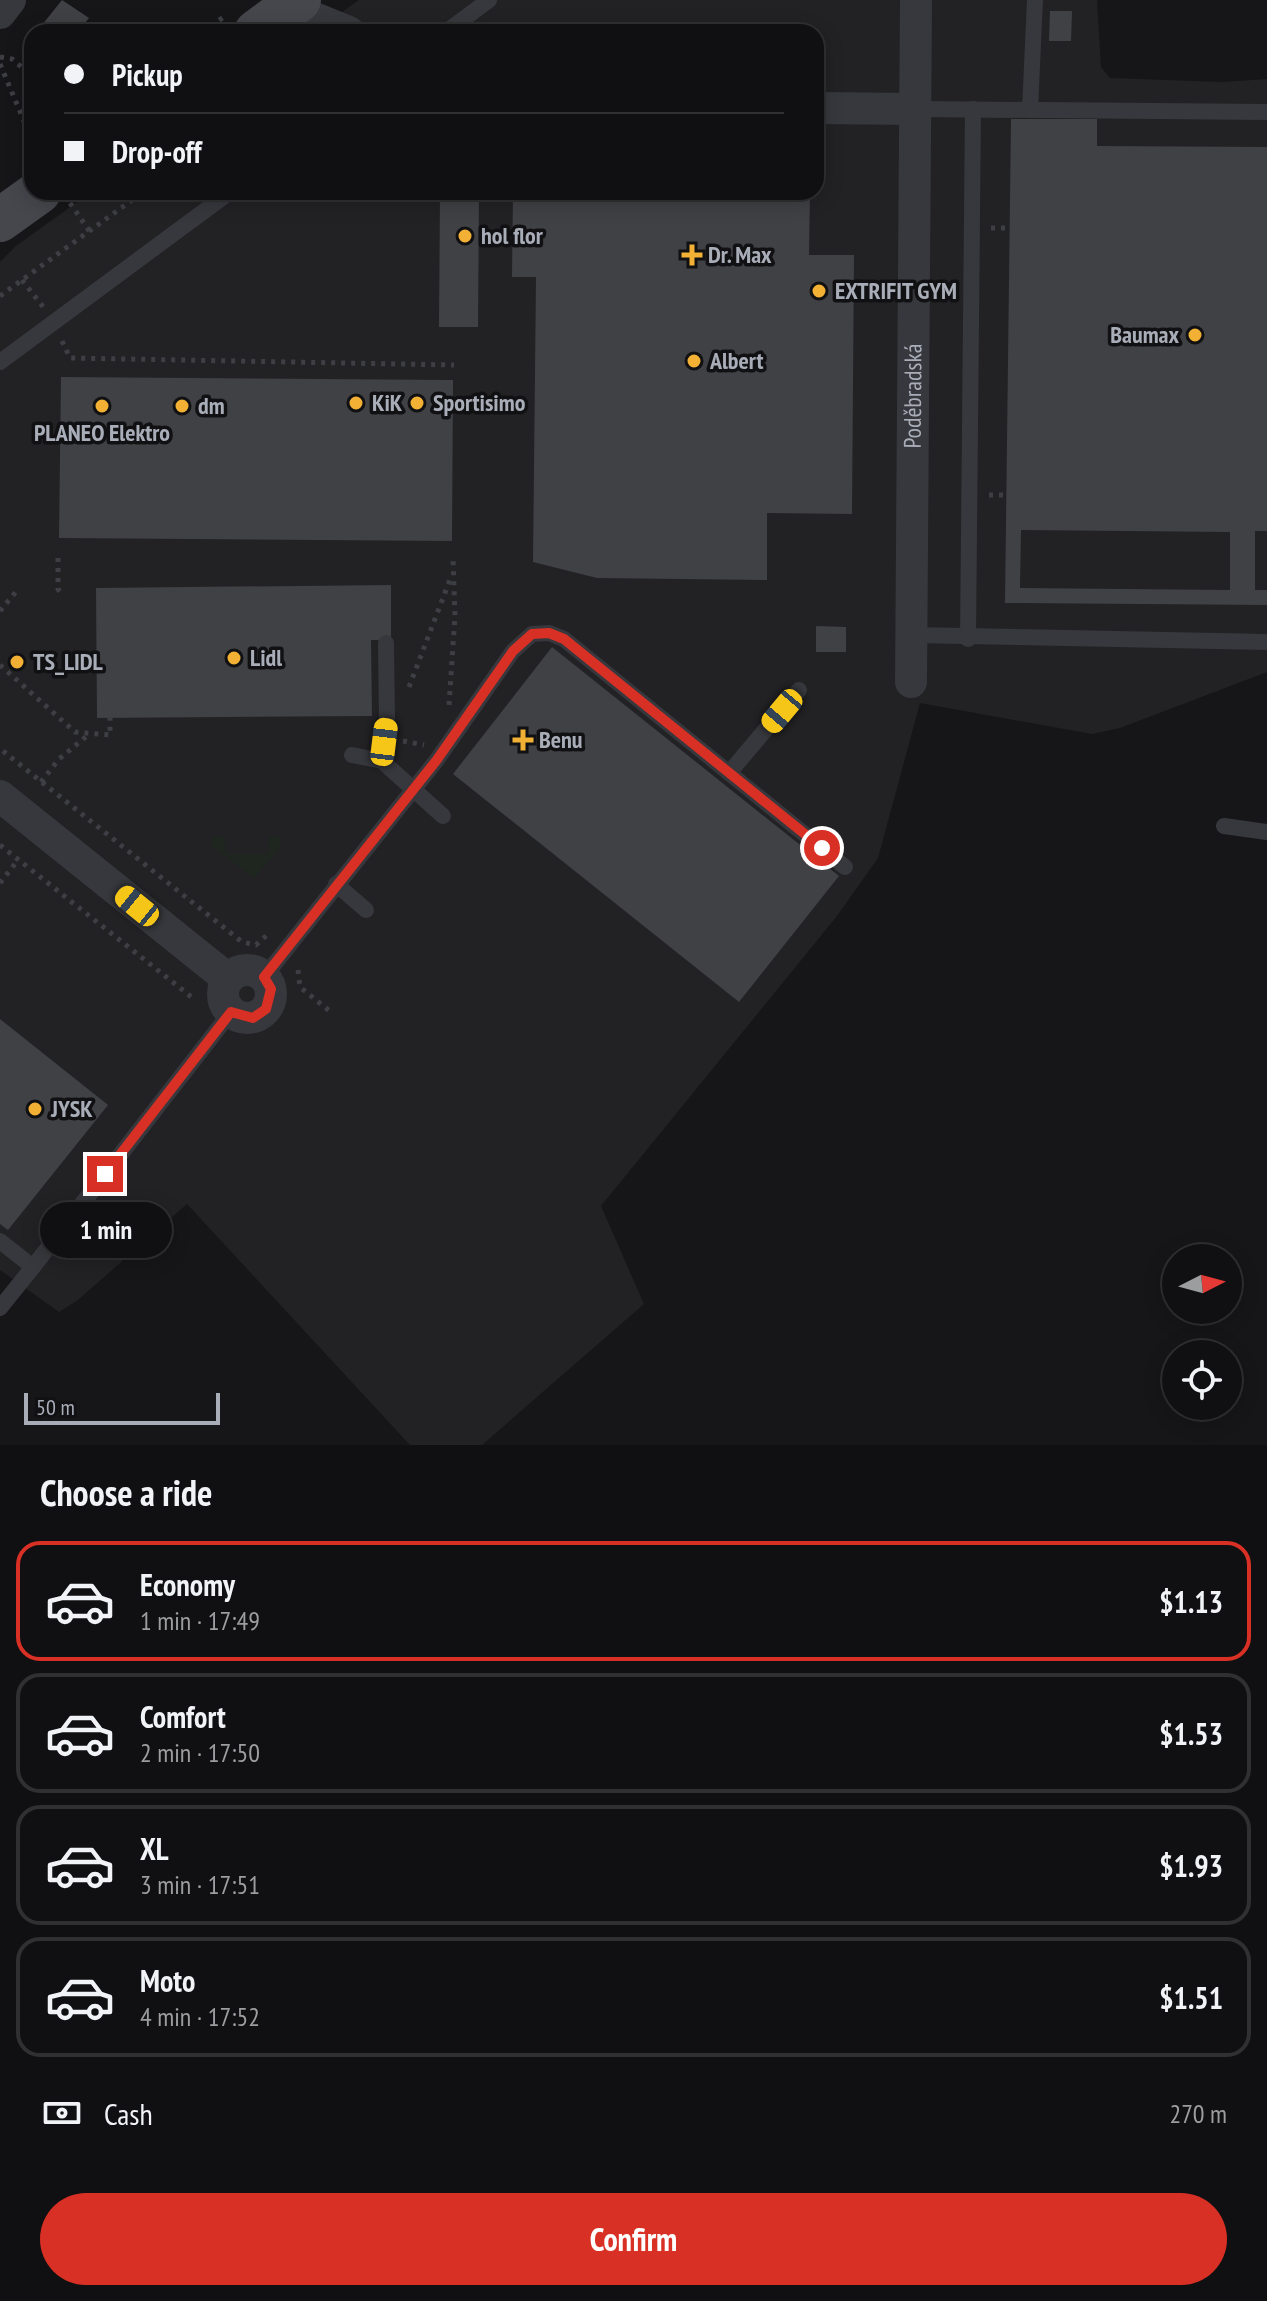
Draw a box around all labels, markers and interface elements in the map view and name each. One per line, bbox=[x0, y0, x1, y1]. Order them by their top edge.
text: Pickup bbox=[112, 55, 183, 94]
text: Drop-off bbox=[112, 132, 202, 171]
place label: hol flor bbox=[481, 220, 544, 251]
marker: hol flor bbox=[456, 227, 474, 245]
place label: Dr. Max bbox=[708, 239, 772, 270]
marker: Dr. Max bbox=[683, 246, 701, 264]
place label: EXTRIFIT GYM bbox=[835, 275, 957, 306]
marker: EXTRIFIT GYM bbox=[810, 282, 828, 300]
place label: Baumax bbox=[1110, 319, 1179, 350]
marker: Baumax bbox=[1186, 326, 1204, 344]
street label: Poděbradská bbox=[897, 343, 928, 449]
place label: Albert bbox=[709, 345, 763, 376]
marker: Albert bbox=[685, 352, 703, 370]
place label: KiK bbox=[372, 387, 403, 418]
place label: Sportisimo bbox=[433, 387, 526, 418]
place label: dm bbox=[198, 390, 225, 421]
marker: KiK bbox=[347, 394, 365, 412]
marker: Sportisimo bbox=[408, 394, 426, 412]
marker: PLANEO Elektro bbox=[93, 397, 111, 415]
marker: dm bbox=[173, 397, 191, 415]
place label: PLANEO Elektro bbox=[34, 417, 170, 448]
place label: Lidl bbox=[250, 642, 282, 673]
place label: TS_LIDL bbox=[33, 646, 104, 677]
marker: Lidl bbox=[225, 649, 243, 667]
marker: TS_LIDL bbox=[8, 653, 26, 671]
car bbox=[757, 685, 807, 737]
car bbox=[369, 717, 399, 767]
place label: Benu bbox=[539, 724, 583, 755]
marker: Benu bbox=[514, 731, 532, 749]
route start bbox=[804, 830, 840, 866]
car bbox=[111, 882, 163, 930]
place label: JYSK bbox=[50, 1093, 93, 1124]
marker: JYSK bbox=[26, 1100, 44, 1118]
route end bbox=[87, 1156, 123, 1192]
callout: 1 min bbox=[39, 1202, 171, 1258]
text: 1 min bbox=[80, 1213, 132, 1246]
north arrow bbox=[1162, 1244, 1242, 1324]
map controls bbox=[1162, 1244, 1242, 1420]
button: locate bbox=[1162, 1340, 1242, 1420]
scale bar bbox=[24, 1389, 220, 1425]
text: 50 m bbox=[36, 1393, 75, 1421]
text: Choose a ride bbox=[40, 1469, 212, 1516]
icon: car bbox=[44, 1565, 116, 1637]
text: Economy bbox=[140, 1565, 235, 1604]
text: $1.13 bbox=[1159, 1582, 1223, 1621]
text: 1 min · 17:49 bbox=[140, 1604, 260, 1637]
icon: car bbox=[44, 1697, 116, 1769]
text: Comfort bbox=[140, 1697, 226, 1736]
text: $1.53 bbox=[1159, 1714, 1223, 1753]
text: 2 min · 17:50 bbox=[140, 1736, 260, 1769]
icon: car bbox=[44, 1829, 116, 1901]
text: XL bbox=[140, 1829, 169, 1868]
text: $1.93 bbox=[1159, 1846, 1223, 1885]
text: 3 min · 17:51 bbox=[140, 1868, 260, 1901]
icon: car bbox=[44, 1961, 116, 2033]
text: Moto bbox=[140, 1961, 195, 2000]
text: $1.51 bbox=[1159, 1978, 1223, 2017]
text: 4 min · 17:52 bbox=[140, 2000, 260, 2033]
icon: cash bbox=[40, 2091, 84, 2135]
text: Cash bbox=[104, 2094, 153, 2133]
text: 270 m bbox=[1169, 2097, 1227, 2130]
button: Confirm bbox=[40, 2193, 1227, 2285]

